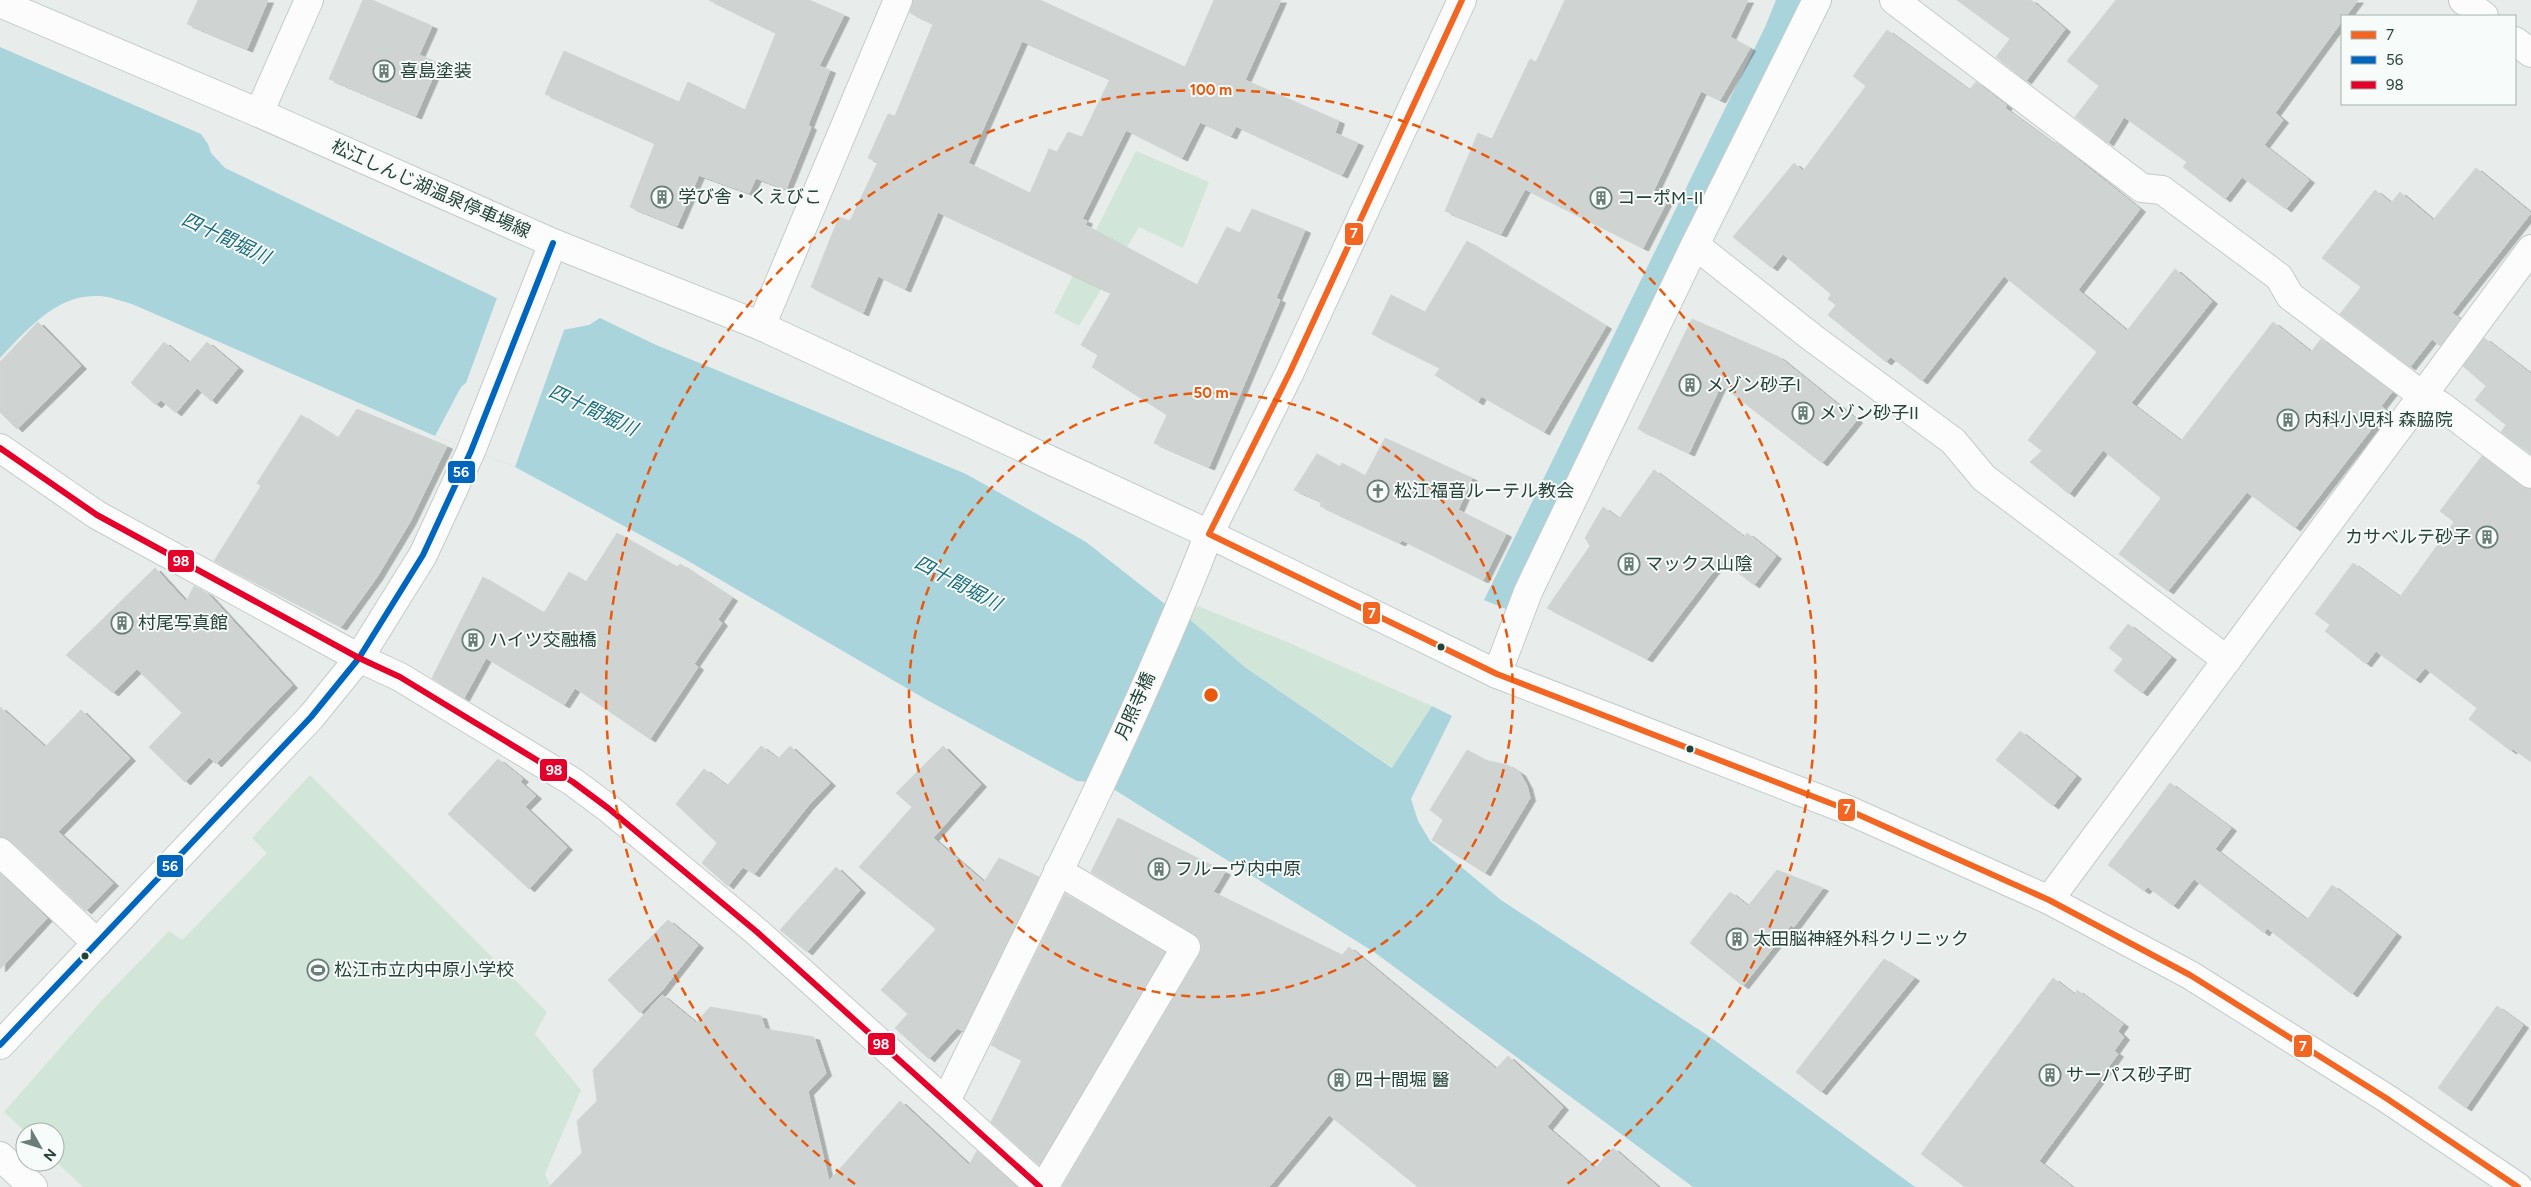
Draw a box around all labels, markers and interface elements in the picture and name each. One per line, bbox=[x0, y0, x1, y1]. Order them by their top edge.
legend bbox=[2341, 15, 2516, 105]
text: 7 bbox=[2386, 26, 2394, 44]
text: 56 bbox=[2386, 51, 2404, 69]
building icon: 喜島塗装 bbox=[372, 59, 396, 83]
place label: 喜島塗装 bbox=[400, 60, 472, 82]
text: 98 bbox=[2386, 76, 2404, 94]
text: 100 m bbox=[1190, 81, 1232, 99]
street label: 松江しんじ湖温泉停車場線 bbox=[328, 135, 534, 243]
building icon: 学び舎・くえびこ bbox=[650, 185, 674, 209]
place label: 学び舎・くえびこ bbox=[678, 186, 822, 208]
building icon: コーポM-II bbox=[1589, 186, 1613, 210]
place label: コーポM-II bbox=[1617, 187, 1704, 209]
water label: 四十間堀川 bbox=[178, 207, 276, 269]
line badge: 7 bbox=[1344, 222, 1364, 246]
text: 7 bbox=[1350, 225, 1358, 242]
building icon: メゾン砂子I bbox=[1678, 373, 1702, 397]
place label: メゾン砂子I bbox=[1706, 374, 1801, 396]
water label: 四十間堀川 bbox=[545, 379, 643, 441]
text: 50 m bbox=[1193, 384, 1229, 402]
building icon: メゾン砂子II bbox=[1791, 401, 1815, 425]
place label: メゾン砂子II bbox=[1819, 402, 1919, 424]
building icon: 内科小児科 森脇院 bbox=[2276, 408, 2300, 432]
place label: 内科小児科 森脇院 bbox=[2304, 409, 2452, 431]
line badge: 56 bbox=[447, 460, 476, 484]
text: 56 bbox=[453, 464, 469, 481]
church icon: 松江福音ルーテル教会 bbox=[1366, 479, 1390, 503]
place label: 松江福音ルーテル教会 bbox=[1394, 480, 1574, 502]
building icon: カサベルテ砂子 bbox=[2475, 525, 2499, 549]
place label: カサベルテ砂子 bbox=[2345, 526, 2471, 548]
line badge: 98 bbox=[167, 549, 195, 573]
water label: 四十間堀川 bbox=[911, 551, 1007, 616]
building icon: マックス山陰 bbox=[1617, 552, 1641, 576]
text: 98 bbox=[173, 553, 189, 570]
place label: マックス山陰 bbox=[1645, 553, 1752, 575]
line badge: 7 bbox=[1362, 601, 1381, 625]
text: 7 bbox=[1368, 605, 1376, 622]
building icon: 村尾写真館 bbox=[110, 611, 134, 635]
place label: 村尾写真館 bbox=[138, 612, 228, 634]
building icon: ハイツ交融橋 bbox=[461, 628, 485, 652]
place label: ハイツ交融橋 bbox=[489, 629, 597, 651]
unlabelled marker bbox=[1436, 642, 1446, 652]
street label: 月照寺橋 bbox=[1110, 669, 1160, 743]
centre of rings bbox=[1202, 686, 1220, 704]
unlabelled marker bbox=[1685, 744, 1695, 754]
line badge: 98 bbox=[539, 758, 568, 782]
text: 98 bbox=[546, 762, 562, 779]
line badge: 7 bbox=[1837, 798, 1856, 822]
text: 7 bbox=[1843, 801, 1851, 818]
line badge: 56 bbox=[156, 854, 184, 878]
building icon: フルーヴ内中原 bbox=[1147, 857, 1171, 881]
text: 56 bbox=[162, 858, 178, 875]
place label: フルーヴ内中原 bbox=[1175, 858, 1301, 880]
building icon: 太田脳神経外科クリニック bbox=[1725, 927, 1749, 951]
place label: 太田脳神経外科クリニック bbox=[1753, 928, 1969, 950]
unlabelled marker bbox=[80, 951, 90, 961]
sports icon: 松江市立内中原小学校 bbox=[306, 958, 330, 982]
place label: 松江市立内中原小学校 bbox=[334, 959, 514, 981]
line badge: 98 bbox=[867, 1032, 896, 1056]
line badge: 7 bbox=[2293, 1034, 2313, 1058]
text: 98 bbox=[873, 1036, 889, 1053]
text: 7 bbox=[2299, 1038, 2307, 1055]
building icon: サーパス砂子町 bbox=[2038, 1063, 2062, 1087]
place label: サーパス砂子町 bbox=[2066, 1064, 2192, 1086]
building icon: 四十間堀 醫 bbox=[1327, 1068, 1351, 1092]
place label: 四十間堀 醫 bbox=[1355, 1069, 1449, 1091]
north arrow bbox=[15, 1122, 65, 1172]
text: N bbox=[40, 1145, 60, 1164]

